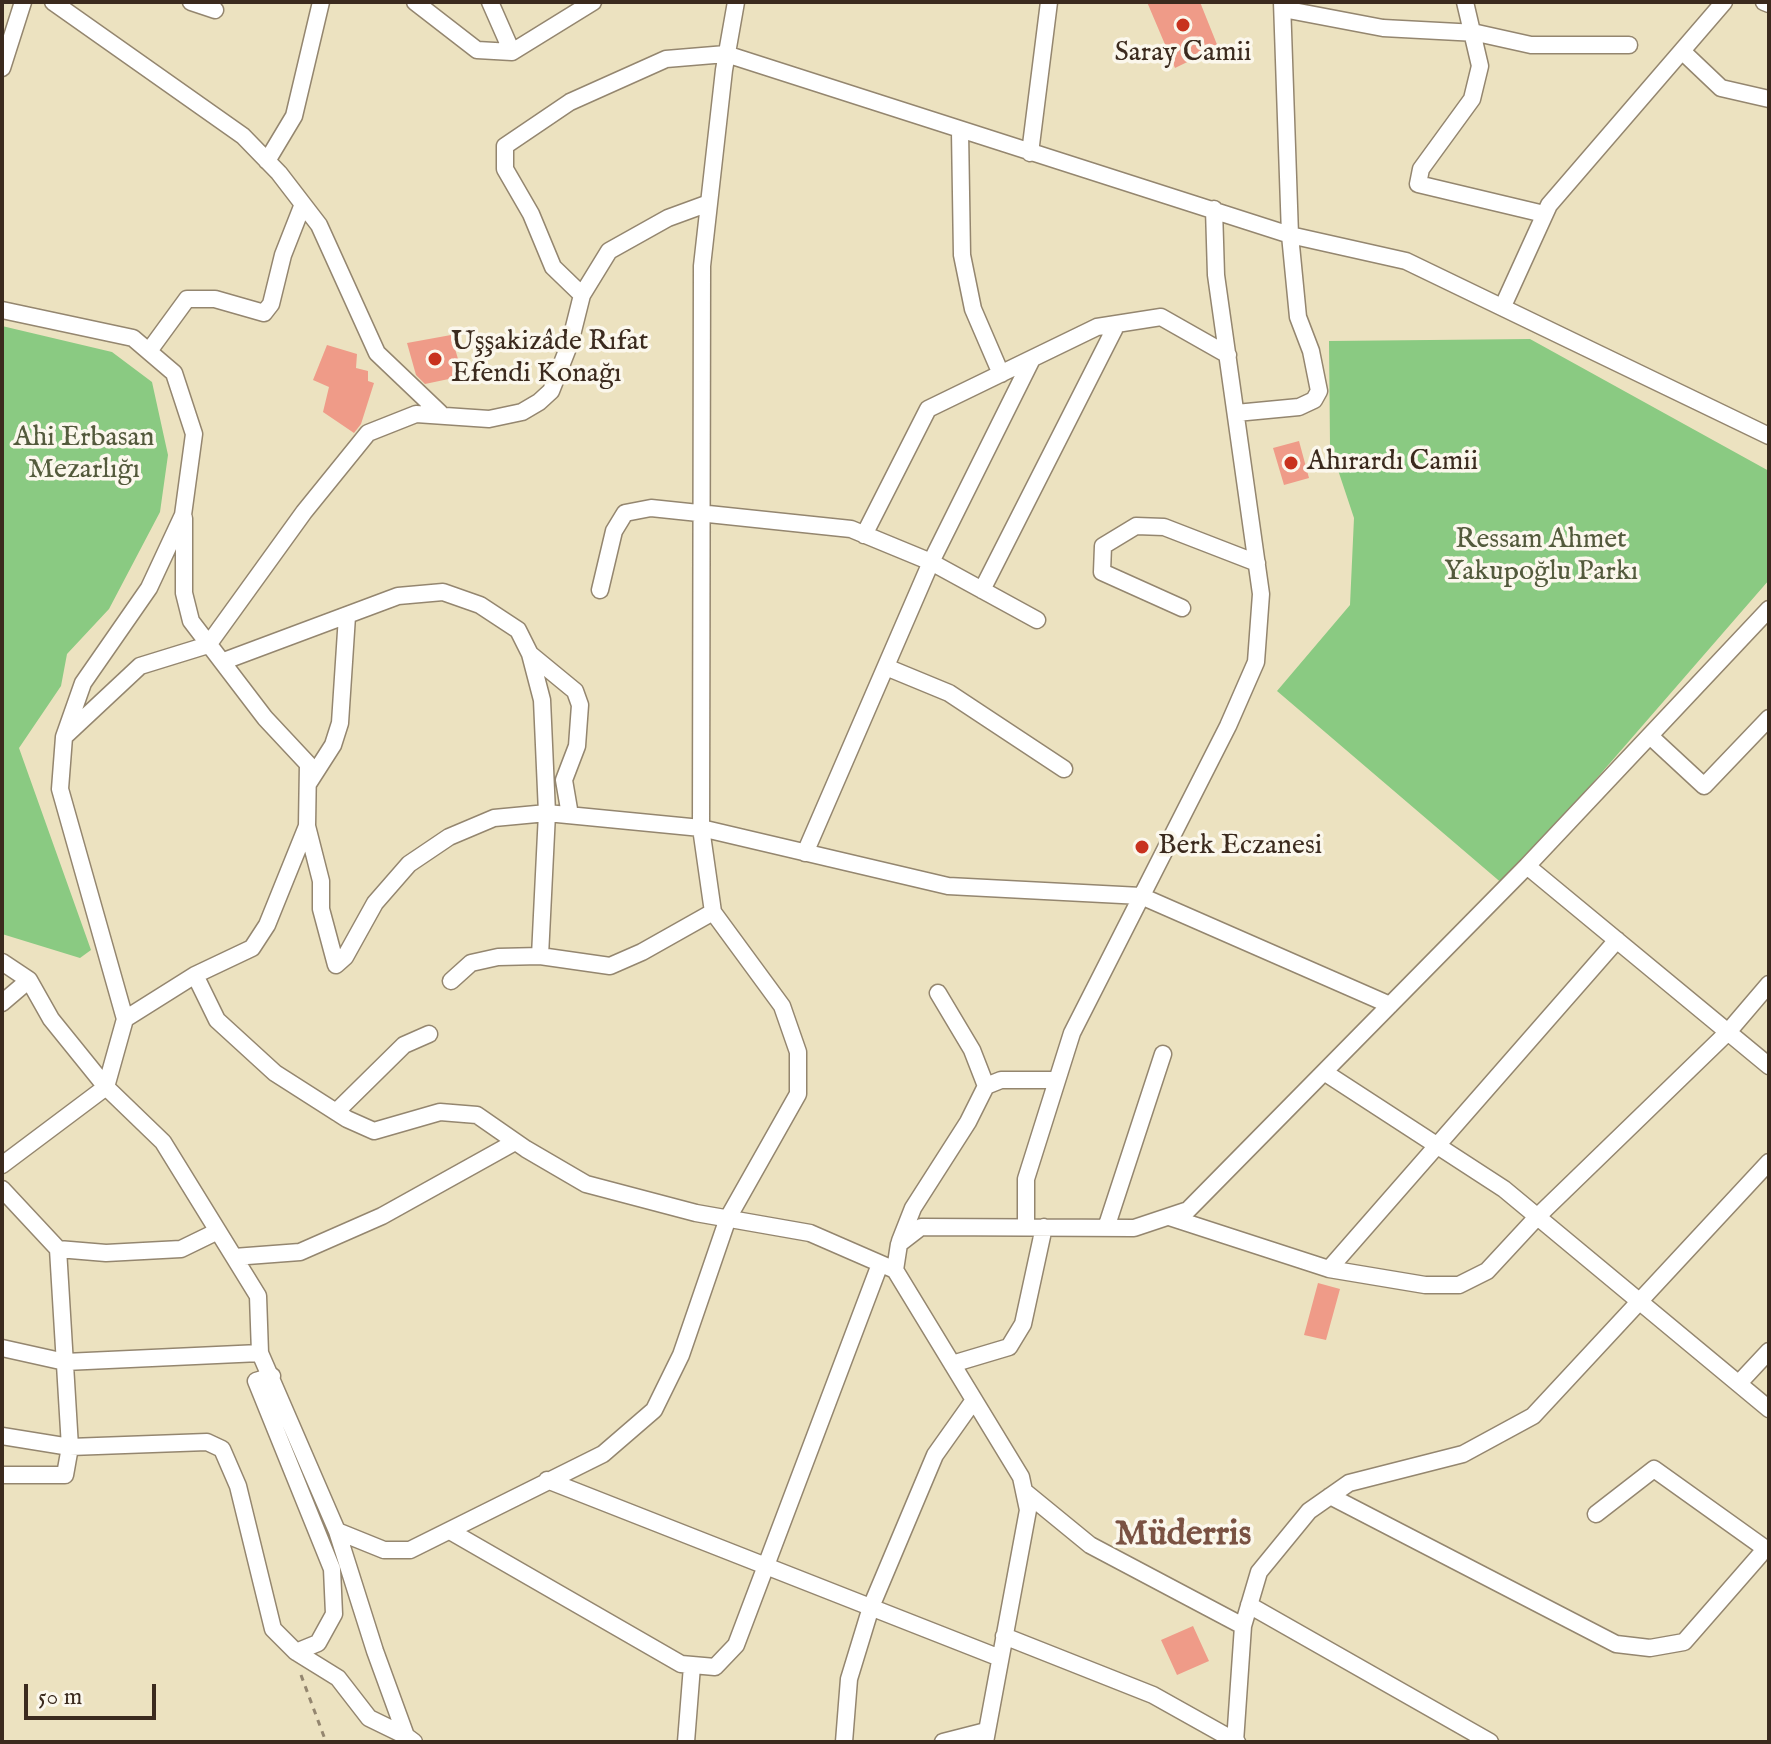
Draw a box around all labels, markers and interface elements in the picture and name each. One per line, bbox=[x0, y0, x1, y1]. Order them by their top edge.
marker: Saray Camii bbox=[1174, 16, 1192, 34]
place label: Saray Camii bbox=[1114, 37, 1252, 71]
place label: Uşşakizâde Rıfat Efendi Konağı bbox=[451, 326, 648, 392]
marker: Uşşakizâde Rıfat Efendi Konağı bbox=[426, 350, 444, 368]
park label: Ahi Erbasan Mezarlığı bbox=[13, 422, 155, 488]
place label: Ahırardı Camii bbox=[1307, 446, 1478, 480]
marker: Ahırardı Camii bbox=[1282, 454, 1300, 472]
park label: Ressam Ahmet Yakupoğlu Parkı bbox=[1444, 524, 1638, 590]
place label: Berk Eczanesi bbox=[1158, 830, 1322, 864]
marker: Berk Eczanesi bbox=[1133, 838, 1151, 856]
district label: Müderris bbox=[1115, 1515, 1251, 1559]
scale bar bbox=[28, 1668, 160, 1718]
text: 50 m bbox=[38, 1682, 82, 1713]

